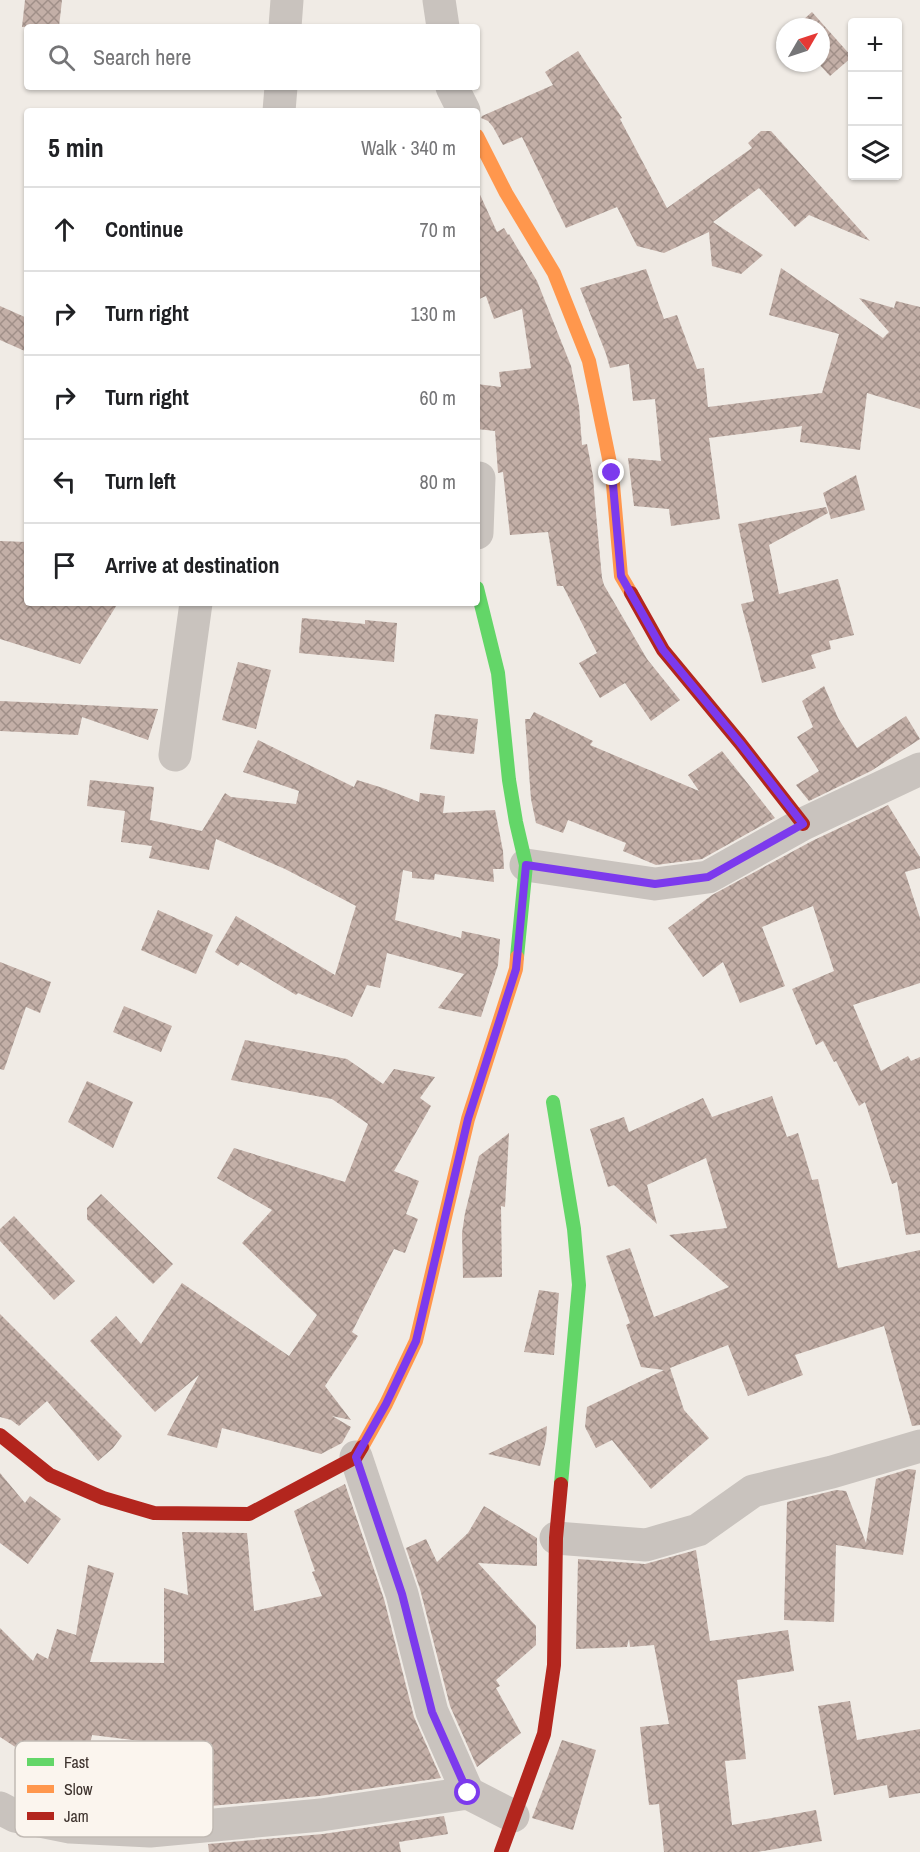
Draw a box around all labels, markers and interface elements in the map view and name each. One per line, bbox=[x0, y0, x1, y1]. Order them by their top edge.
north arrow bbox=[776, 18, 830, 72]
map controls bbox=[848, 18, 902, 180]
button: + bbox=[848, 18, 902, 72]
search box bbox=[24, 24, 480, 90]
icon: search bbox=[45, 41, 78, 74]
text: Search here bbox=[93, 42, 191, 72]
button: − bbox=[848, 72, 902, 126]
button: layers bbox=[848, 126, 902, 180]
text: 5 min bbox=[48, 130, 104, 165]
text: Walk · 340 m bbox=[361, 134, 456, 161]
icon: ahead bbox=[48, 213, 81, 246]
text: Continue bbox=[105, 214, 183, 244]
text: 70 m bbox=[420, 216, 456, 243]
icon: right bbox=[48, 297, 81, 330]
text: Turn right bbox=[105, 298, 189, 328]
text: 130 m bbox=[410, 300, 456, 327]
icon: right bbox=[48, 381, 81, 414]
text: Turn right bbox=[105, 382, 189, 412]
text: 60 m bbox=[420, 384, 456, 411]
route end bbox=[598, 459, 624, 485]
icon: left bbox=[48, 465, 81, 498]
text: Turn left bbox=[105, 466, 176, 496]
text: 80 m bbox=[420, 468, 456, 495]
icon: arrive bbox=[48, 549, 81, 582]
text: Arrive at destination bbox=[105, 550, 279, 580]
legend bbox=[15, 1741, 213, 1837]
text: Fast bbox=[64, 1751, 89, 1773]
text: Slow bbox=[64, 1778, 93, 1800]
route start bbox=[454, 1779, 480, 1805]
text: Jam bbox=[64, 1805, 89, 1827]

